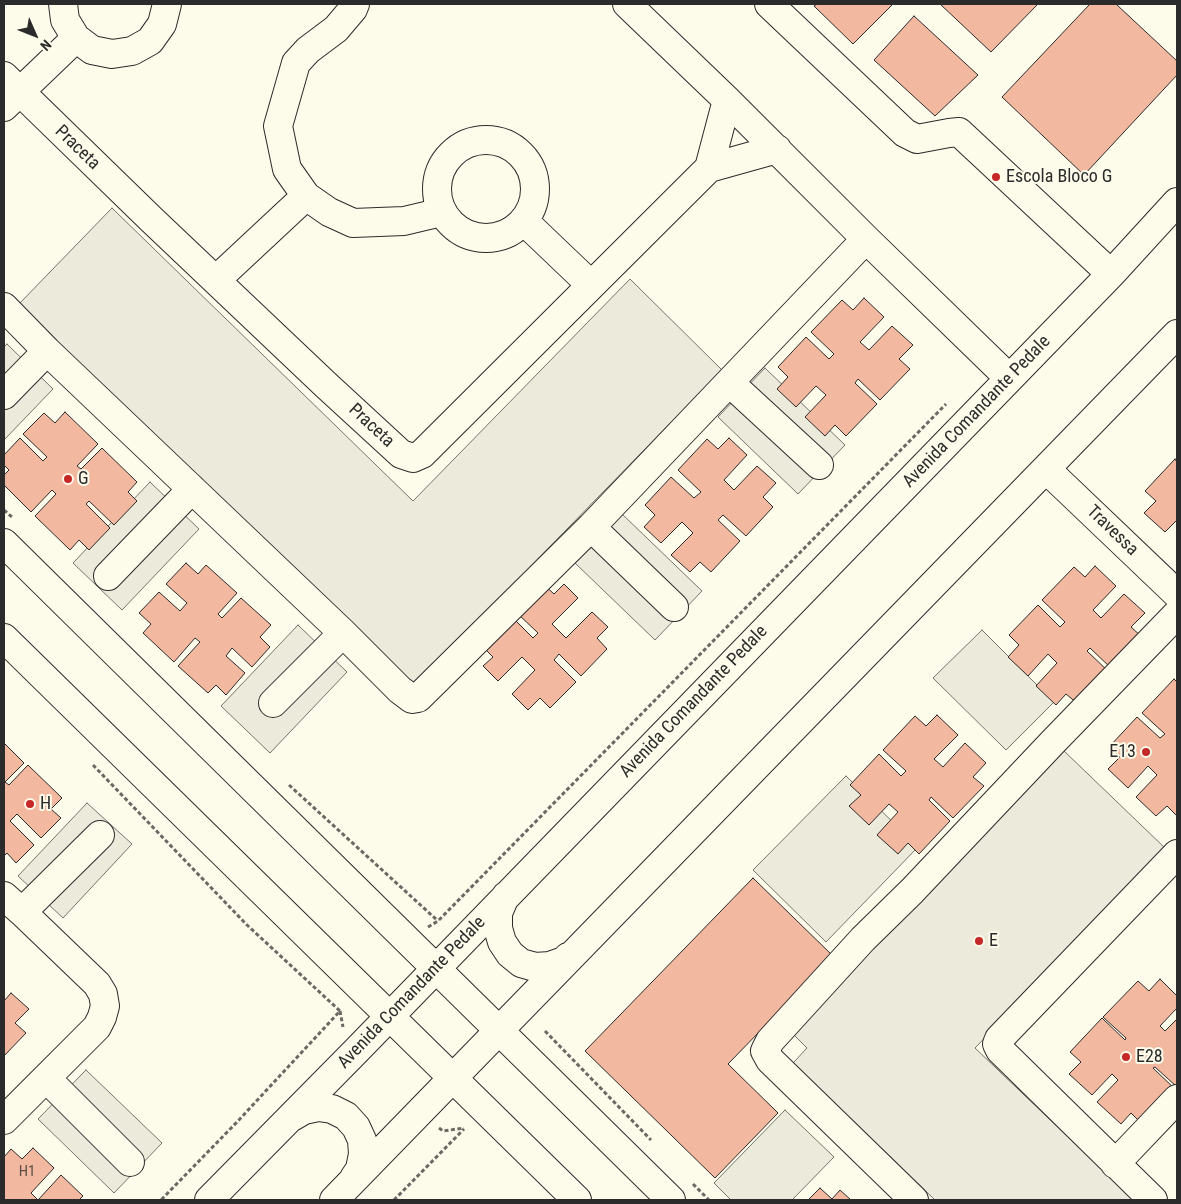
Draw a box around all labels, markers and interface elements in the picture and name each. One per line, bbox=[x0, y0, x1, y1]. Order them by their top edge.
north arrow bbox=[10, 10, 60, 60]
text: N bbox=[37, 37, 55, 54]
street label: Praceta bbox=[50, 121, 104, 175]
place label: Escola Bloco G bbox=[1006, 166, 1112, 188]
marker: Escola Bloco G bbox=[990, 171, 1002, 183]
street label: Avenida Comandante Pedale bbox=[899, 331, 1055, 493]
street label: Praceta bbox=[344, 400, 398, 452]
place label: G bbox=[78, 468, 89, 490]
marker: G bbox=[62, 473, 74, 485]
street label: Travessa bbox=[1082, 501, 1142, 561]
street label: Avenida Comandante Pedale bbox=[616, 621, 772, 783]
place label: E13 bbox=[1109, 741, 1136, 763]
marker: E13 bbox=[1140, 746, 1152, 758]
place label: H bbox=[40, 793, 51, 815]
marker: H bbox=[24, 798, 36, 810]
street label: Avenida Comandante Pedale bbox=[334, 912, 490, 1074]
place label: E bbox=[989, 930, 998, 952]
marker: E bbox=[973, 935, 985, 947]
place label: E28 bbox=[1136, 1046, 1163, 1068]
marker: E28 bbox=[1120, 1051, 1132, 1063]
house number: H1 bbox=[19, 1163, 35, 1181]

